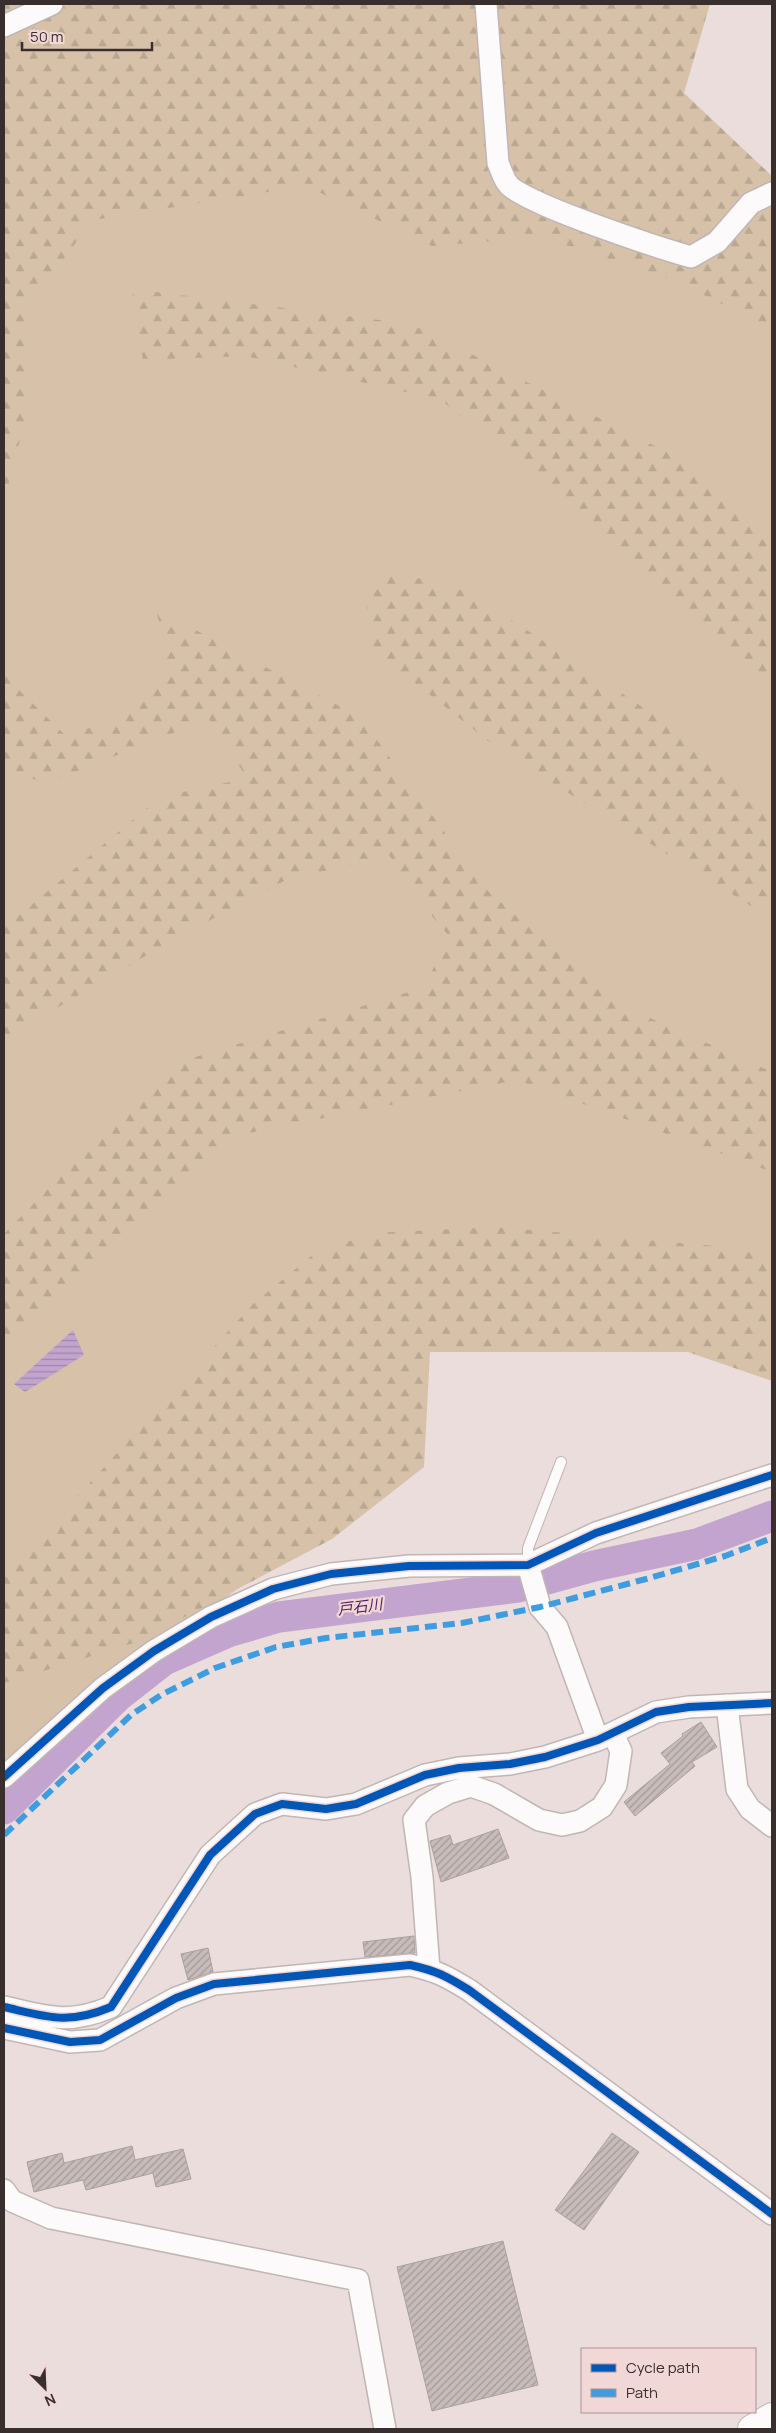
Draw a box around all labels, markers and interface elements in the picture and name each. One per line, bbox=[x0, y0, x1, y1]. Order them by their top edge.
scale bar bbox=[22, 20, 152, 52]
text: 50 m bbox=[30, 26, 64, 47]
water label: 戸石川 bbox=[336, 1593, 386, 1620]
legend bbox=[581, 2348, 756, 2413]
text: Cycle path bbox=[626, 2357, 700, 2378]
north arrow bbox=[20, 2363, 70, 2413]
text: Path bbox=[626, 2382, 658, 2403]
text: N bbox=[42, 2390, 59, 2411]

